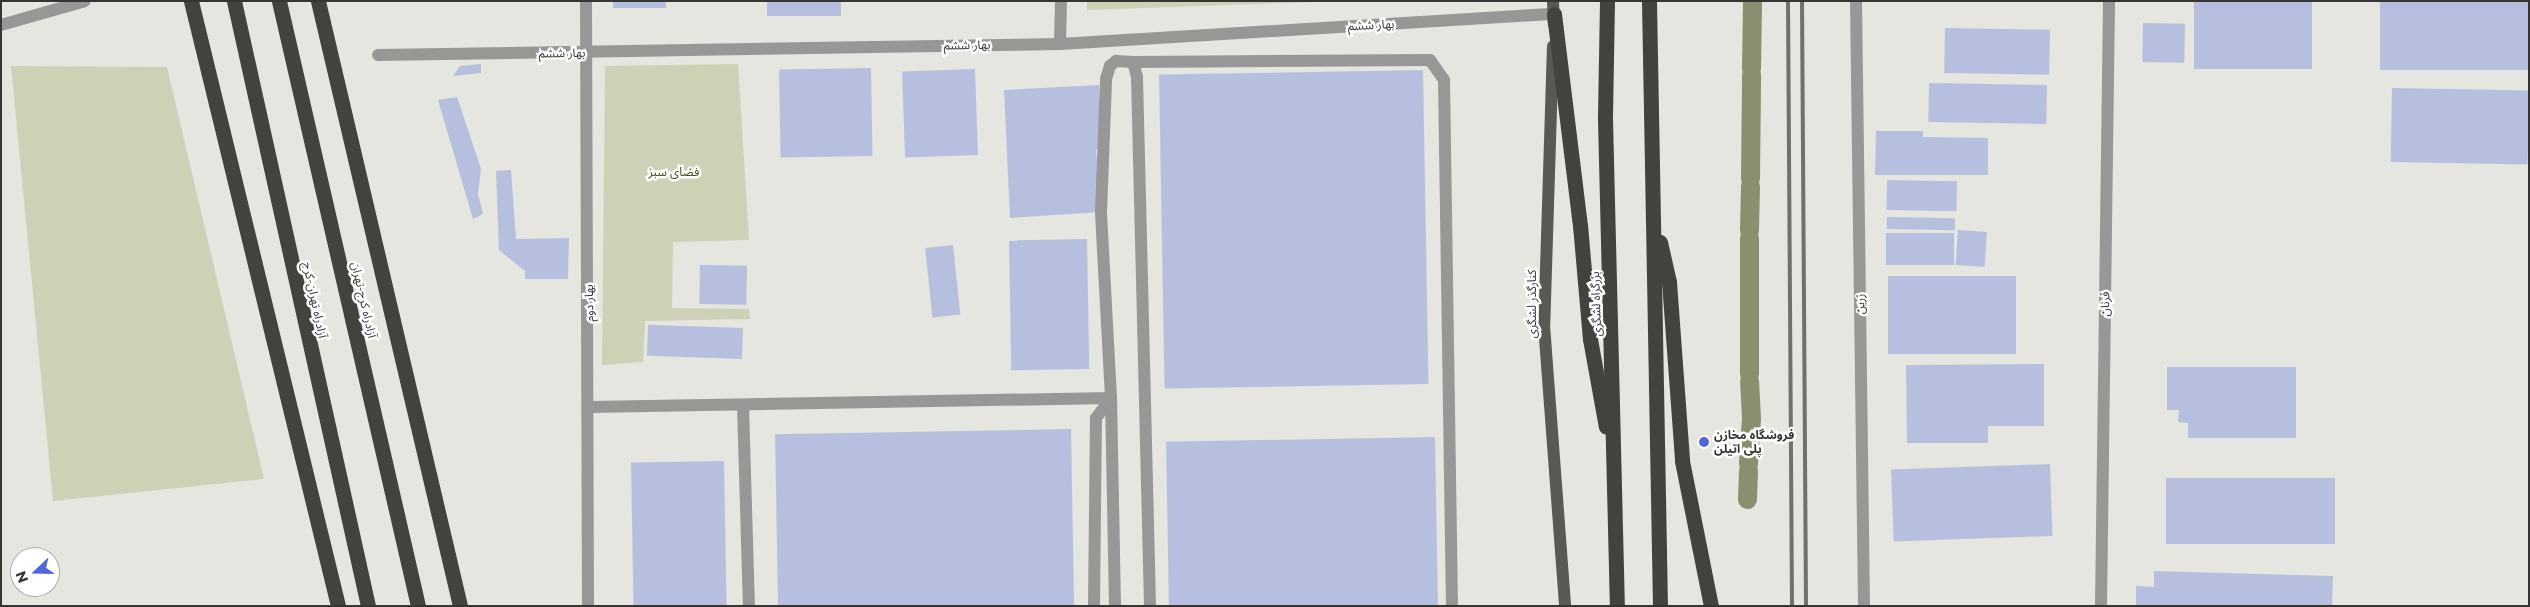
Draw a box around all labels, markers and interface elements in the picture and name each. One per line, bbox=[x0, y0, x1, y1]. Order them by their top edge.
street label: بهار ششم bbox=[1347, 17, 1395, 33]
street label: بهار ششم bbox=[944, 37, 990, 53]
street label: بهار ششم bbox=[539, 45, 585, 61]
park label: فضای سبز bbox=[649, 165, 699, 179]
street label: آزادراه تهران-کرج bbox=[300, 261, 330, 339]
street label: آزادراه کرج-تهران bbox=[348, 261, 380, 339]
street label: کنارگذر لشگری bbox=[1525, 270, 1539, 338]
street label: بزرگراه لشگری bbox=[1588, 271, 1604, 337]
street label: بهار دوم bbox=[581, 284, 597, 322]
street label: فرنان bbox=[2098, 292, 2112, 316]
street label: زرین bbox=[1853, 293, 1867, 315]
place label: فروشگاه مخازن پلی اتیلن bbox=[1714, 428, 1794, 456]
marker: فروشگاه مخازن پلی اتیلن bbox=[1698, 436, 1710, 448]
north arrow bbox=[10, 547, 60, 597]
text: N bbox=[12, 569, 32, 586]

